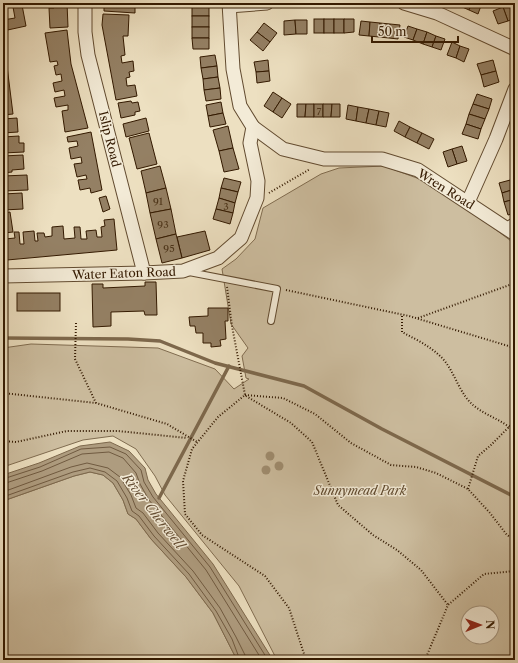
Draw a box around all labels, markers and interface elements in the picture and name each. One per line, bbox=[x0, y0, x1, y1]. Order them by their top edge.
scale bar bbox=[372, 18, 458, 44]
text: 50 m bbox=[378, 24, 407, 39]
house number: 7 bbox=[317, 105, 322, 118]
street label: Islip Road bbox=[96, 109, 124, 169]
street label: Wren Road bbox=[414, 165, 478, 213]
house number: 91 bbox=[153, 195, 164, 208]
house number: 3 bbox=[223, 200, 229, 213]
house number: 93 bbox=[157, 218, 169, 231]
house number: 95 bbox=[163, 242, 175, 255]
street label: Water Eaton Road bbox=[71, 264, 177, 282]
water label: River Cherwell bbox=[119, 469, 190, 554]
park label: Sunnymead Park bbox=[313, 483, 407, 498]
north arrow bbox=[460, 605, 500, 645]
text: N bbox=[483, 620, 497, 630]

